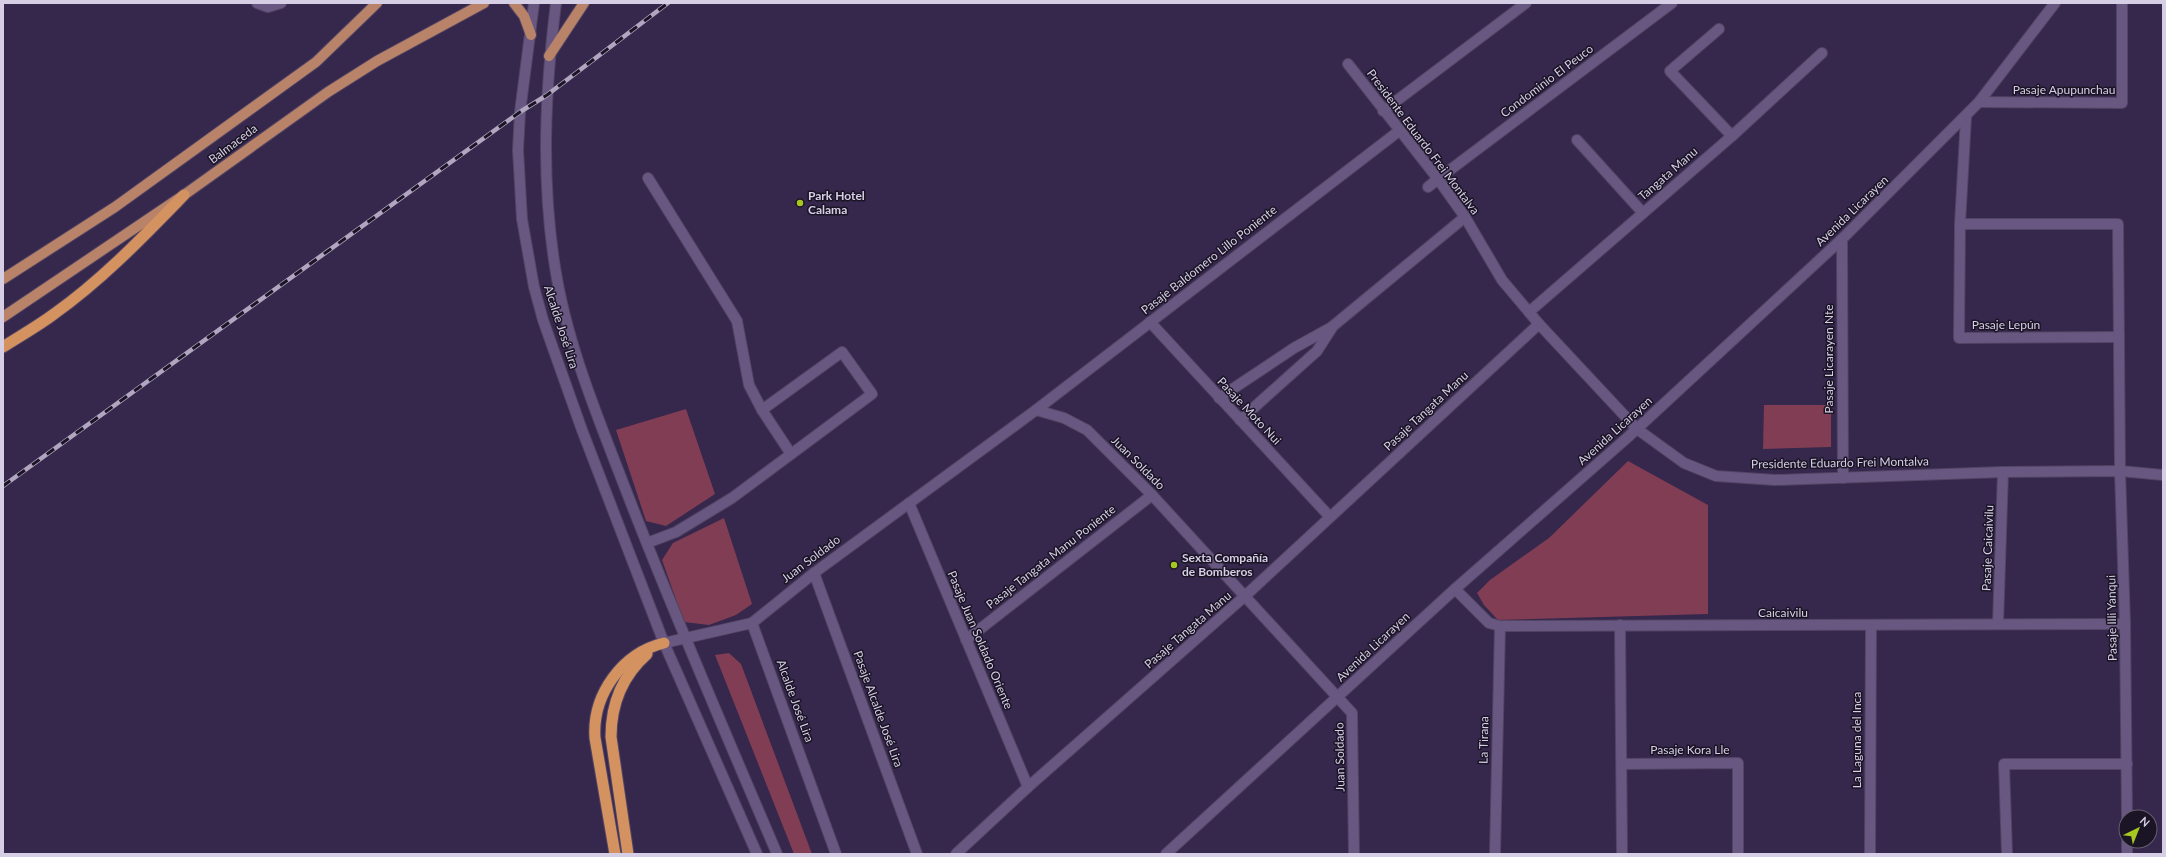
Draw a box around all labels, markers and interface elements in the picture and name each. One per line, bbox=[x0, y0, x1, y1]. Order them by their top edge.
street label: Condominio El Peuco bbox=[1497, 41, 1596, 120]
street label: Presidente Eduardo Frei Montalva bbox=[1364, 66, 1483, 217]
street label: Pasaje Apupunchau bbox=[2013, 82, 2115, 97]
street label: Balmaceda bbox=[205, 120, 260, 167]
street label: Tangata Manu bbox=[1635, 144, 1701, 204]
street label: Avenida Licarayen bbox=[1812, 172, 1891, 249]
place label: Park Hotel Calama bbox=[808, 188, 865, 217]
marker: Park Hotel Calama bbox=[795, 198, 805, 208]
street label: Pasaje Baldomero Lillo Poniente bbox=[1138, 202, 1280, 317]
street label: Alcalde José Lira bbox=[541, 283, 582, 370]
street label: Pasaje Licarayen Nte bbox=[1821, 305, 1836, 413]
street label: Pasaje Lepún bbox=[1972, 317, 2040, 332]
street label: Pasaje Tangata Manu bbox=[1380, 368, 1471, 454]
street label: Pasaje Moto Nui bbox=[1214, 374, 1285, 448]
street label: Avenida Licarayen bbox=[1574, 393, 1655, 468]
street label: Juan Soldado bbox=[1108, 433, 1168, 493]
street label: Presidente Eduardo Frei Montalva bbox=[1751, 453, 1929, 472]
street label: Pasaje Tangata Manu Poniente bbox=[983, 501, 1118, 612]
street label: Pasaje Caicaivilu bbox=[1978, 505, 1997, 591]
street label: Juan Soldado bbox=[778, 532, 843, 586]
place label: Sexta Compañía de Bomberos bbox=[1182, 550, 1268, 579]
marker: Sexta Compañía de Bomberos bbox=[1169, 560, 1179, 570]
street label: Pasaje Juan Soldado Oriente bbox=[944, 568, 1016, 711]
street label: Pasaje Illi Yanqui bbox=[2103, 575, 2120, 661]
street label: Pasaje Tangata Manu bbox=[1141, 588, 1234, 671]
street label: Caicaivilu bbox=[1758, 605, 1808, 620]
street label: Avenida Licarayen bbox=[1333, 609, 1413, 685]
street label: Pasaje Alcalde José Lira bbox=[850, 649, 907, 769]
street label: Alcalde José Lira bbox=[774, 657, 817, 744]
street label: La Laguna del Inca bbox=[1849, 692, 1864, 788]
street label: La Tirana bbox=[1476, 716, 1491, 764]
street label: Juan Soldado bbox=[1331, 722, 1348, 792]
street label: Pasaje Kora Lle bbox=[1650, 742, 1730, 757]
north arrow bbox=[2118, 809, 2158, 849]
text: N bbox=[2138, 814, 2153, 829]

